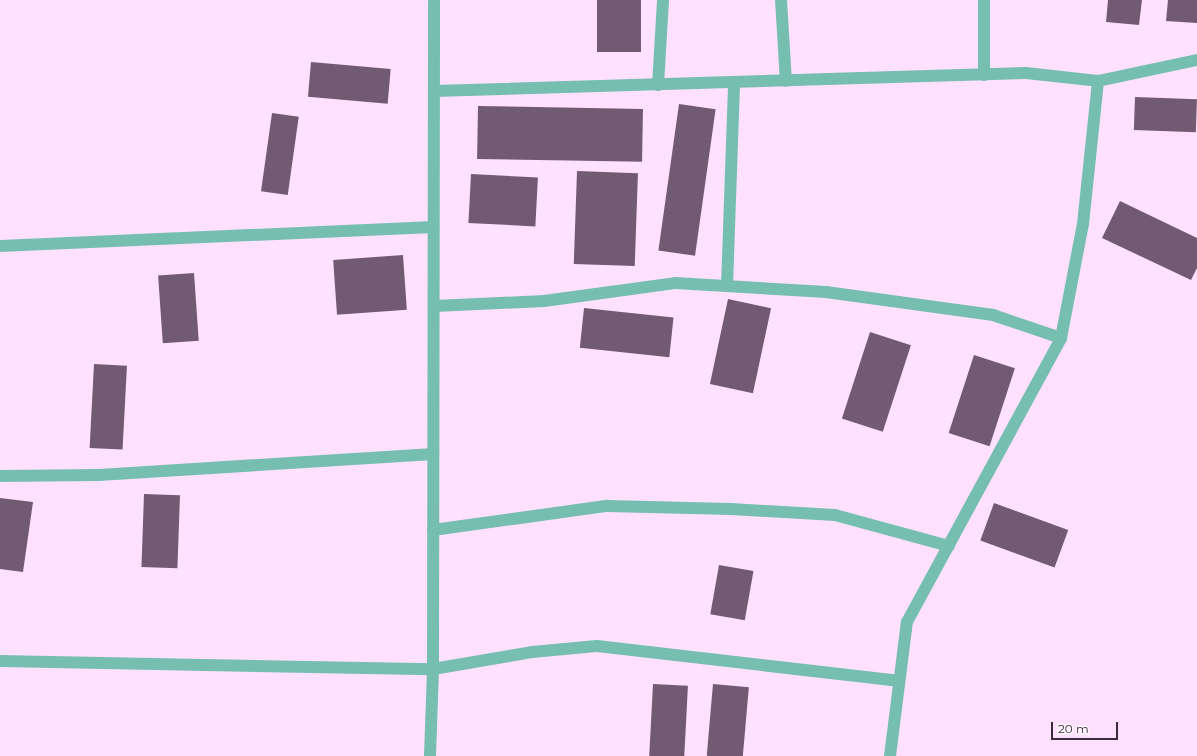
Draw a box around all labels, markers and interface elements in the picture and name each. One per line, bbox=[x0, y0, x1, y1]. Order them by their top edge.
scale bar bbox=[1053, 714, 1120, 740]
text: 20 m bbox=[1058, 721, 1089, 736]

